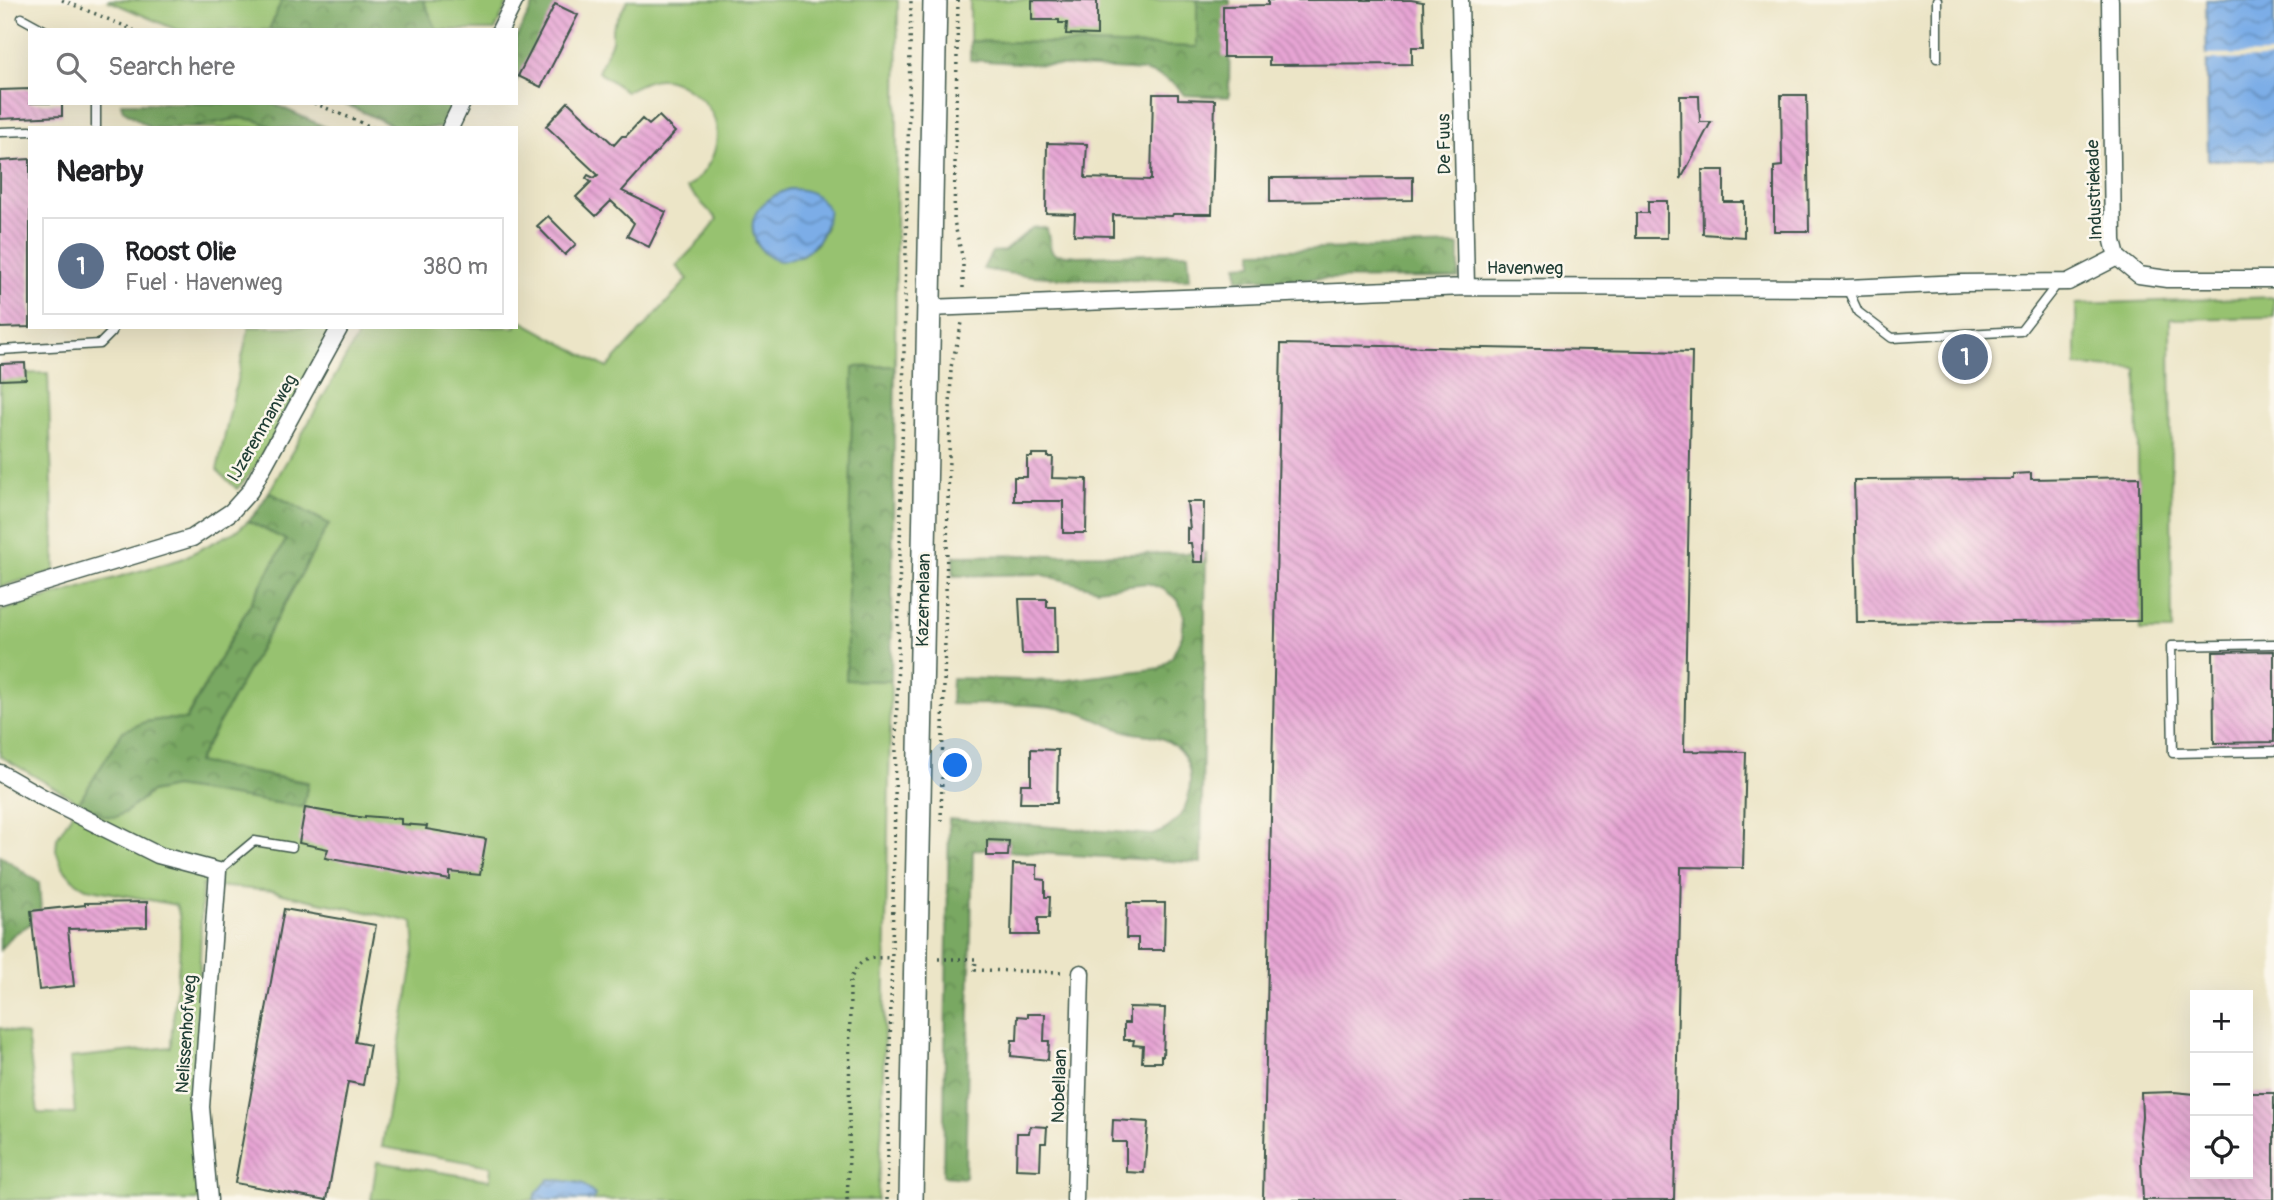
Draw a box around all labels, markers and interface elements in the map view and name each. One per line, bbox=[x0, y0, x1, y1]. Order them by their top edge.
search box bbox=[28, 28, 518, 105]
icon: search bbox=[52, 48, 90, 86]
text: Search here bbox=[108, 51, 235, 83]
street label: De Fuus bbox=[1432, 113, 1457, 175]
street label: Industriekade bbox=[2081, 139, 2108, 241]
text: Nearby bbox=[56, 153, 143, 190]
text: Roost Olie bbox=[125, 236, 236, 268]
text: 1 bbox=[77, 252, 86, 281]
text: 380 m bbox=[422, 252, 488, 281]
street label: Havenweg bbox=[1487, 257, 1563, 280]
text: Fuel · Havenweg bbox=[125, 268, 283, 297]
pin: 1 bbox=[1942, 331, 1988, 383]
street label: IJzerenmanweg bbox=[222, 370, 303, 486]
street label: Kazernelaan bbox=[911, 553, 936, 647]
your location bbox=[938, 748, 972, 782]
street label: Nelissenhofweg bbox=[171, 974, 202, 1094]
map controls bbox=[2190, 990, 2253, 1179]
button: + bbox=[2190, 990, 2253, 1053]
street label: Nobellaan bbox=[1047, 1048, 1072, 1124]
button: − bbox=[2190, 1053, 2253, 1116]
button: locate bbox=[2190, 1116, 2253, 1179]

